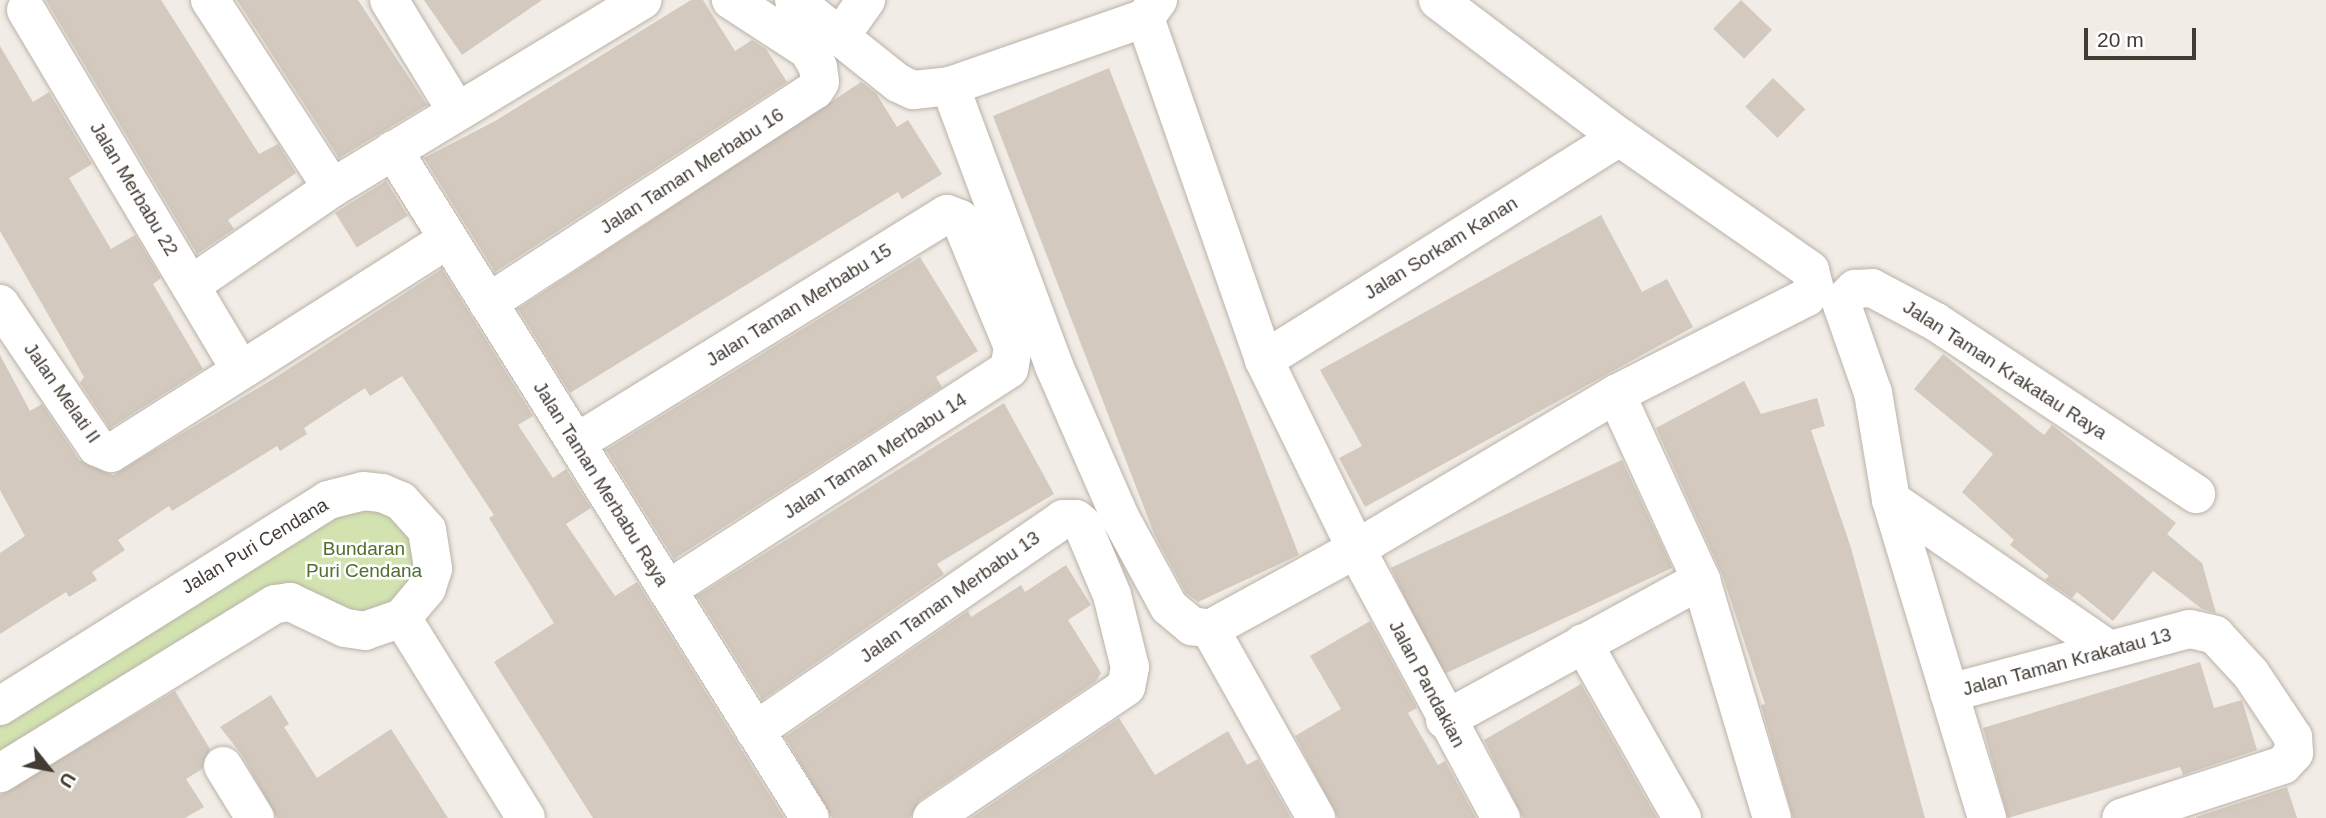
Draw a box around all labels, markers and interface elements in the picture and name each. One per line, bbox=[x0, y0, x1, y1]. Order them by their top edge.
scale bar bbox=[2088, 14, 2200, 58]
text: 20 m bbox=[2097, 28, 2144, 51]
street label: Jalan Taman Merbabu 16 bbox=[596, 103, 788, 239]
street label: Jalan Merbabu 22 bbox=[85, 118, 183, 260]
street label: Jalan Sorkam Kanan bbox=[1360, 192, 1522, 304]
street label: Jalan Taman Merbabu 15 bbox=[702, 239, 896, 371]
street label: Jalan Taman Krakatau Raya bbox=[1899, 295, 2111, 445]
street label: Jalan Melati II bbox=[19, 338, 105, 448]
street label: Jalan Taman Merbabu Raya bbox=[528, 377, 674, 591]
street label: Jalan Taman Merbabu 14 bbox=[779, 388, 971, 524]
street label: Jalan Puri Cendana bbox=[178, 493, 332, 599]
street label: Jalan Taman Merbabu 13 bbox=[856, 526, 1044, 668]
park label: Bundaran Puri Cendana bbox=[306, 538, 422, 582]
street label: Jalan Pandakian bbox=[1384, 617, 1470, 751]
street label: Jalan Taman Krakatau 13 bbox=[1960, 623, 2174, 701]
north arrow bbox=[14, 734, 84, 804]
text: U bbox=[55, 769, 80, 791]

